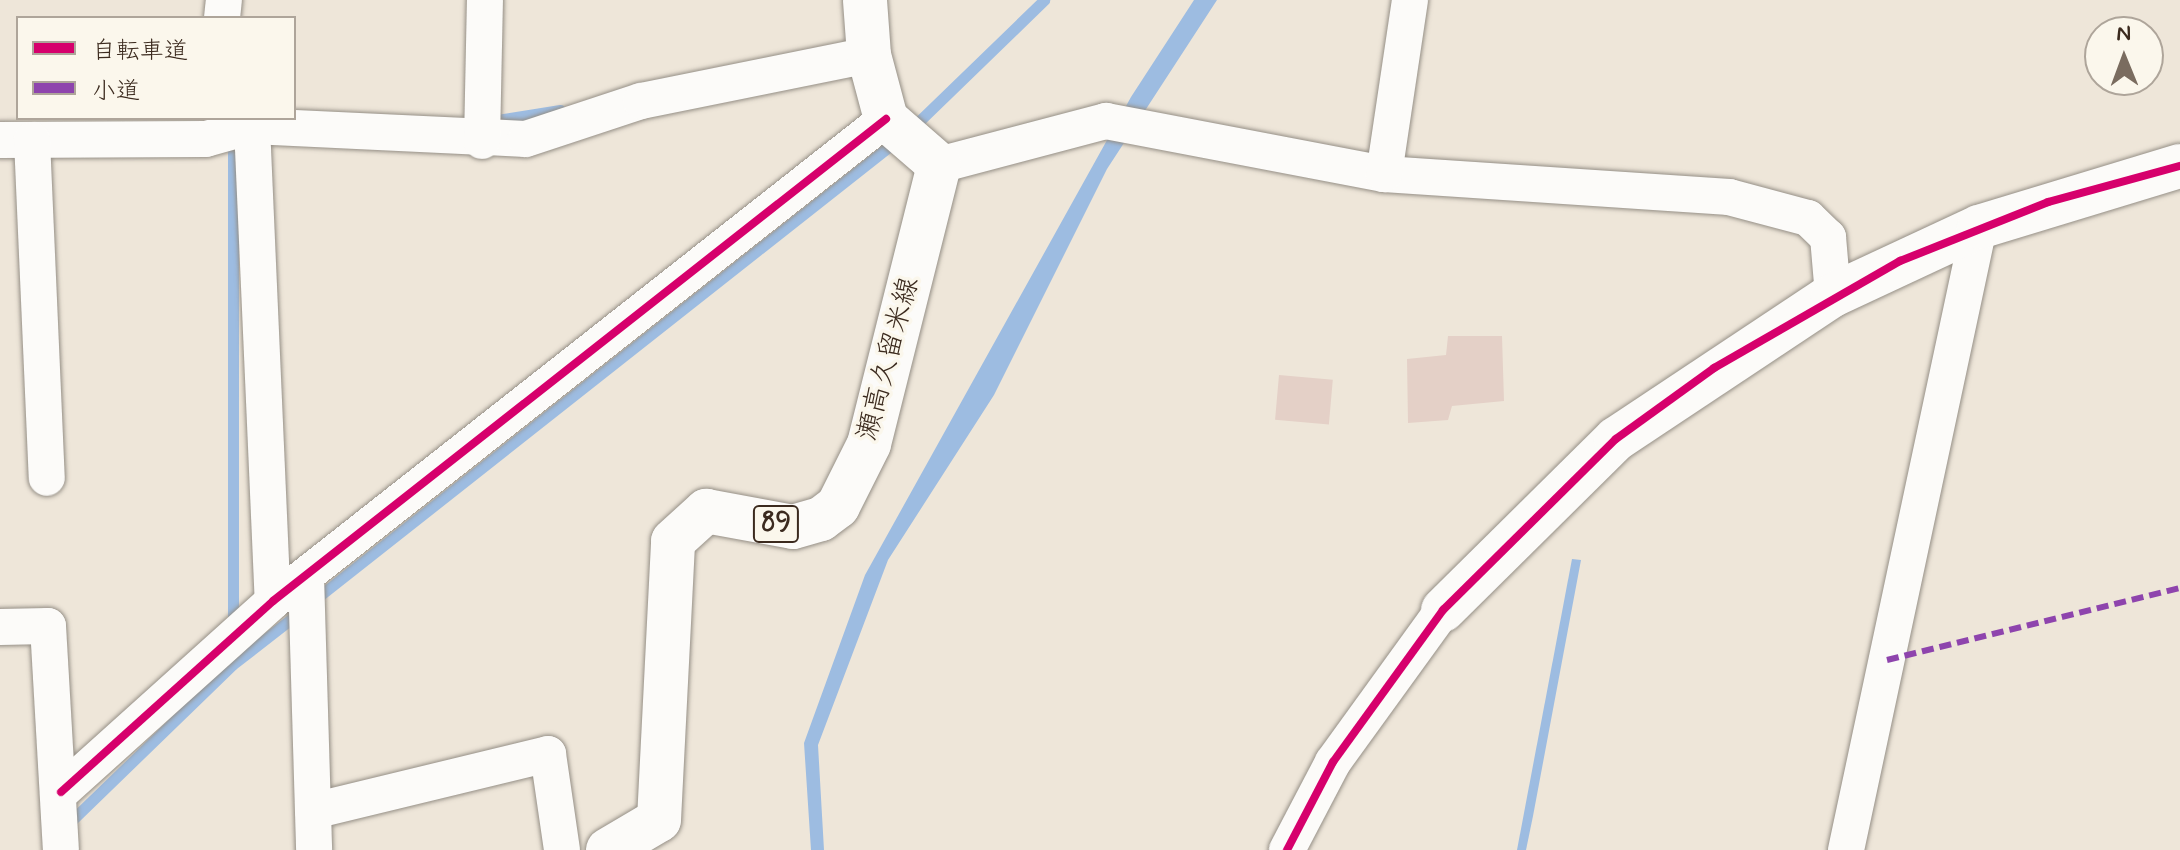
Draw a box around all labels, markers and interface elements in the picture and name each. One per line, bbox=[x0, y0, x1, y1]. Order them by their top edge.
legend bbox=[16, 16, 296, 120]
north arrow bbox=[2084, 16, 2164, 96]
text: N bbox=[2116, 20, 2131, 48]
text: 自転車道 bbox=[92, 36, 188, 67]
text: 小道 bbox=[92, 76, 140, 107]
street label: 瀬高久留米線 bbox=[851, 274, 927, 444]
road number: 89 bbox=[752, 502, 800, 546]

